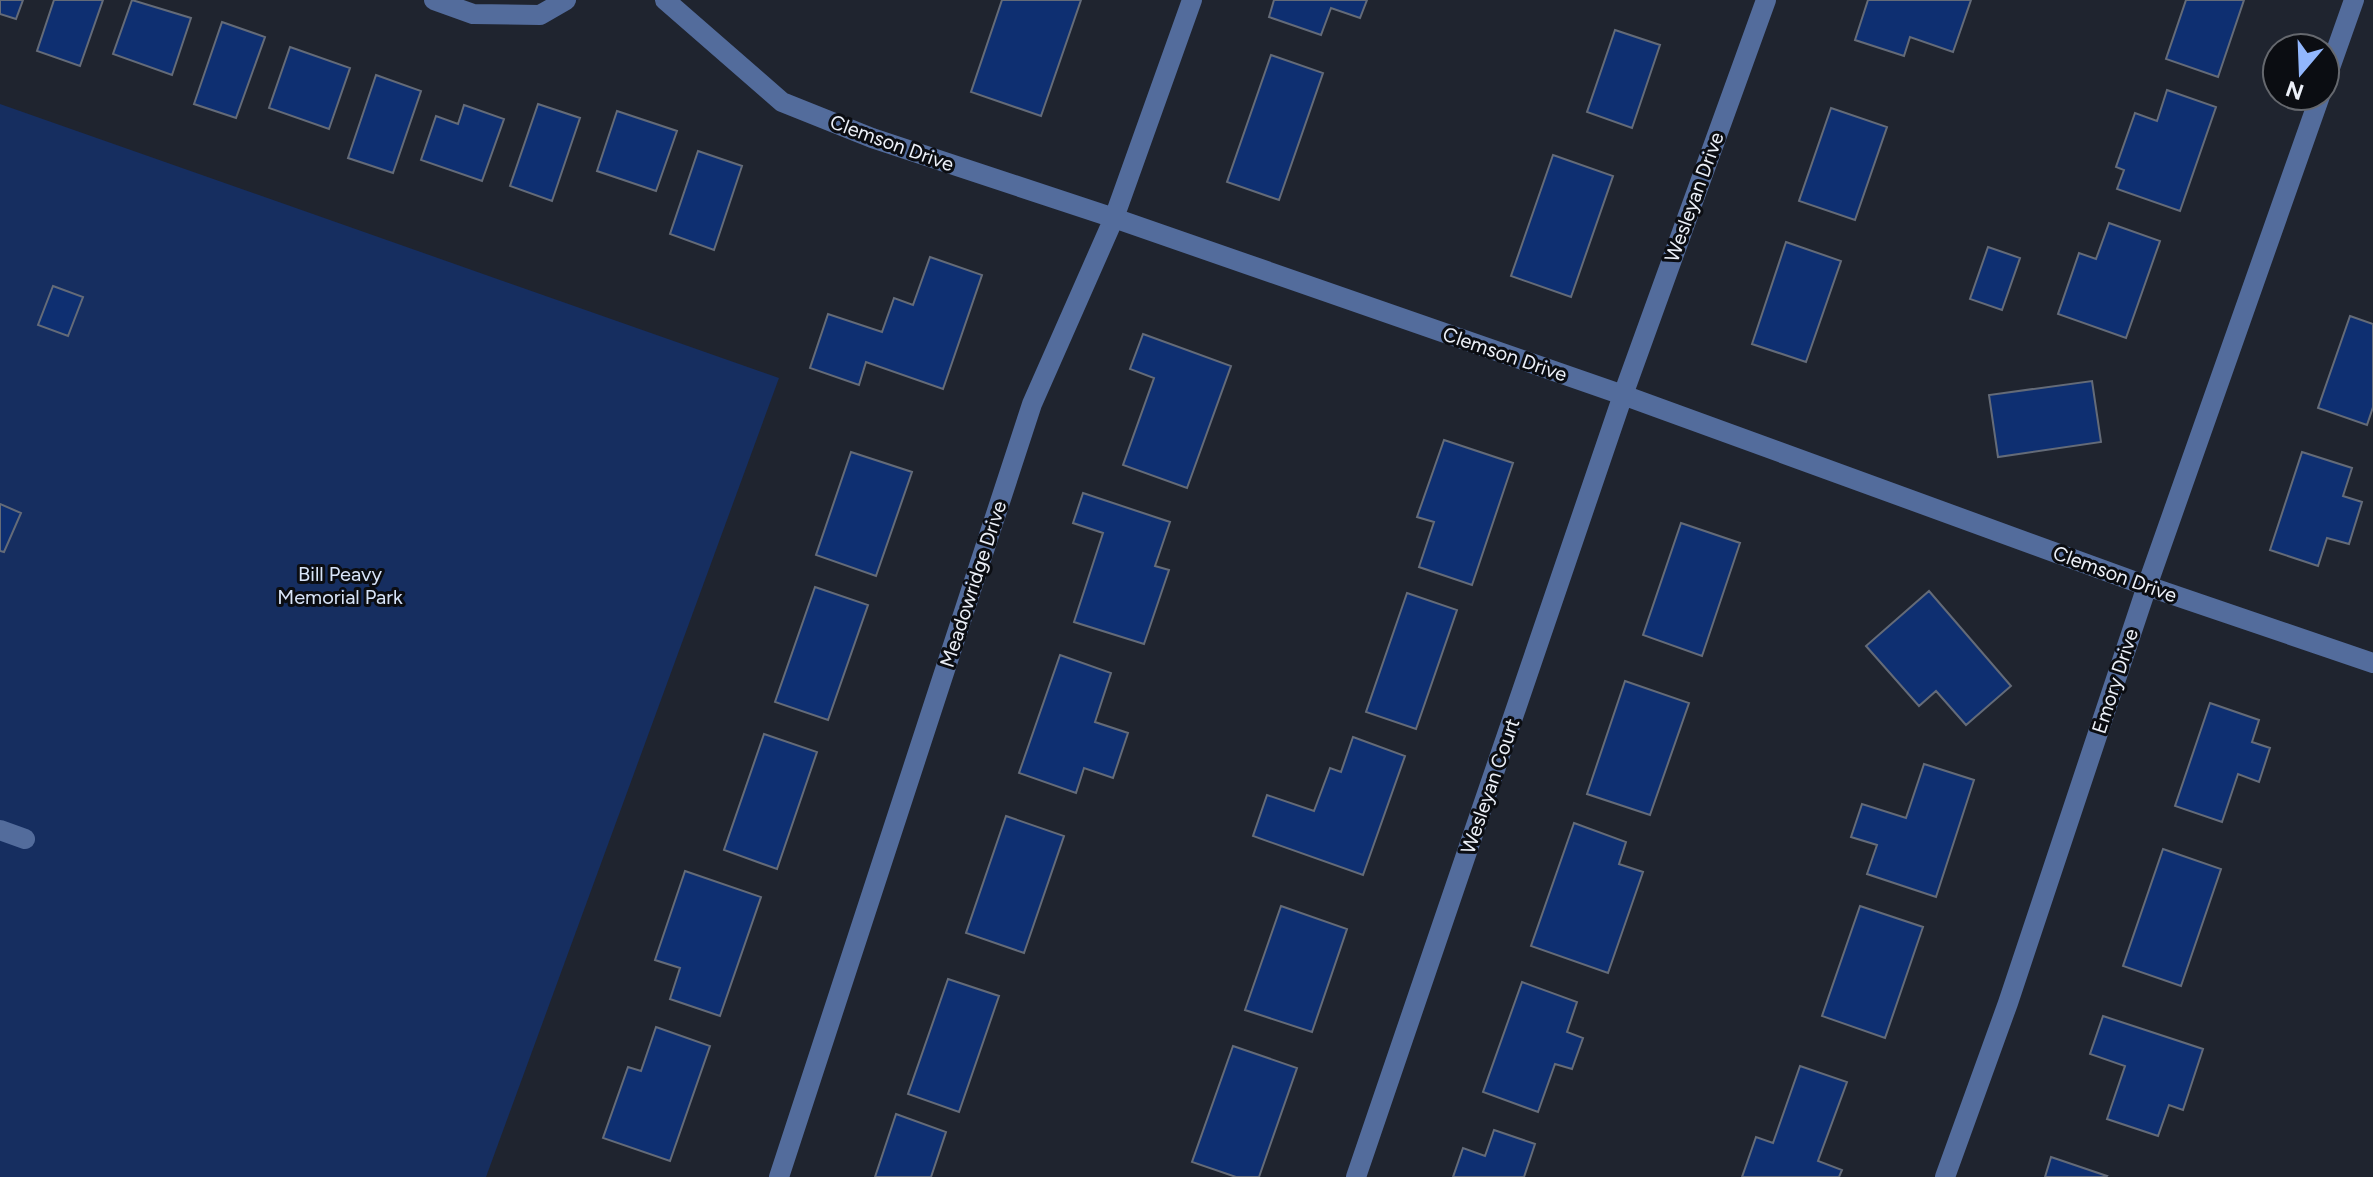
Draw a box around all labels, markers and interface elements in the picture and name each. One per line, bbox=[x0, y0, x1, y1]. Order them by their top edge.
north arrow bbox=[2261, 32, 2341, 112]
text: N bbox=[2282, 75, 2307, 106]
street label: Clemson Drive bbox=[827, 109, 957, 177]
street label: Wesleyan Drive bbox=[1659, 129, 1729, 265]
street label: Clemson Drive bbox=[1440, 321, 1570, 387]
street label: Meadowridge Drive bbox=[935, 498, 1011, 670]
street label: Clemson Drive bbox=[2050, 540, 2180, 608]
park label: Bill Peavy Memorial Park bbox=[277, 562, 403, 609]
street label: Emory Drive bbox=[2087, 625, 2143, 737]
street label: Wesleyan Court bbox=[1456, 715, 1524, 857]

